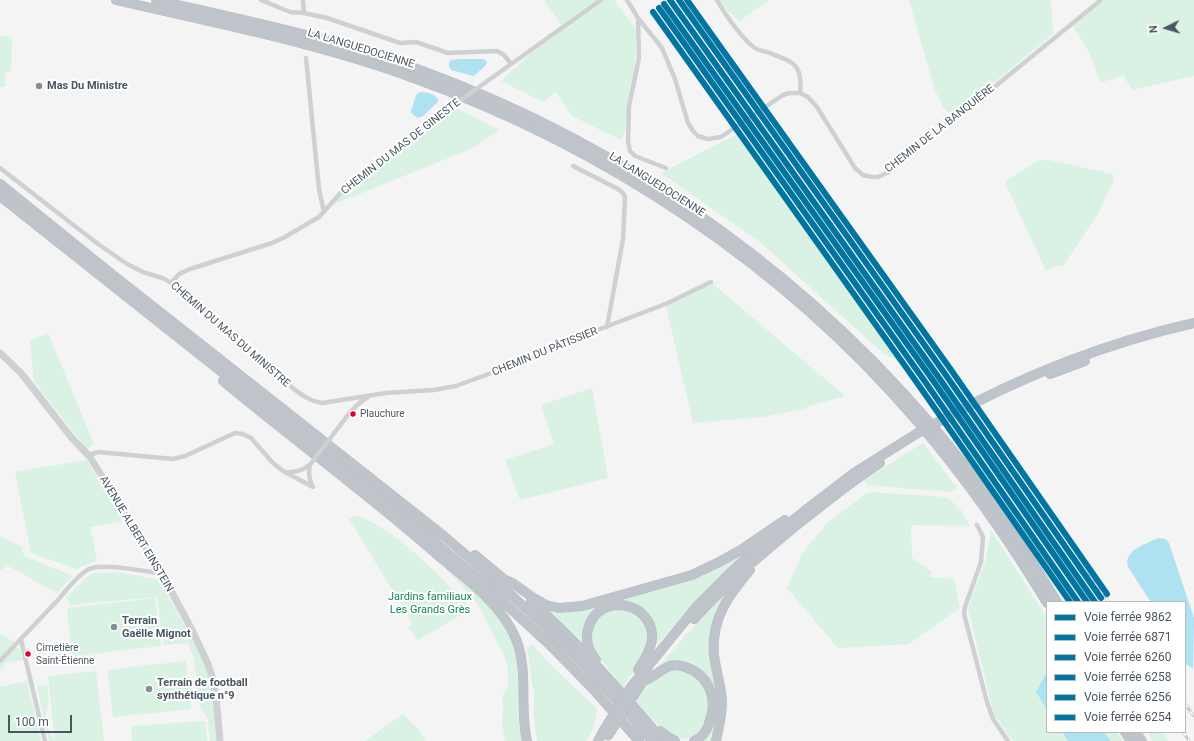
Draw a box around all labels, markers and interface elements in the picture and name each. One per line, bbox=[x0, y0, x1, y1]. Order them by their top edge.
north arrow bbox=[1146, 8, 1186, 48]
text: N bbox=[1147, 25, 1160, 34]
street label: LA LANGUEDOCIENNE bbox=[306, 26, 416, 72]
place label: Mas Du Ministre bbox=[47, 79, 128, 93]
marker: Mas Du Ministre bbox=[34, 81, 44, 91]
street label: CHEMIN DE LA BANQUIÈRE bbox=[883, 82, 997, 176]
street label: CHEMIN DU MAS DE GINESTE bbox=[339, 96, 463, 198]
street label: LA LANGUEDOCIENNE bbox=[606, 150, 708, 220]
street label: CHEMIN DU MAS DU MINISTRE bbox=[167, 279, 293, 391]
street label: CHEMIN DU PÂTISSIER bbox=[490, 325, 600, 379]
place label: Plauchure bbox=[360, 408, 405, 420]
marker: Plauchure bbox=[348, 409, 358, 419]
street label: AVENUE ALBERT EINSTEIN bbox=[96, 474, 176, 594]
park label: Jardins familiaux Les Grands Grès bbox=[388, 590, 472, 616]
legend bbox=[1046, 601, 1186, 733]
text: Voie ferrée 9862 bbox=[1084, 610, 1172, 624]
place label: Terrain Gaëlle Mignot bbox=[122, 614, 191, 640]
marker: Terrain Gaëlle Mignot bbox=[109, 622, 119, 632]
text: Voie ferrée 6871 bbox=[1084, 630, 1172, 644]
place label: Cimetière Saint-Étienne bbox=[36, 642, 94, 666]
marker: Cimetière Saint-Étienne bbox=[23, 649, 33, 659]
text: Voie ferrée 6260 bbox=[1084, 650, 1172, 664]
text: Voie ferrée 6258 bbox=[1084, 670, 1172, 684]
place label: Terrain de football synthétique n°9 bbox=[157, 676, 248, 702]
marker: Terrain de football synthétique n°9 bbox=[144, 684, 154, 694]
text: Voie ferrée 6256 bbox=[1084, 690, 1172, 704]
scale bar bbox=[10, 707, 74, 733]
text: Voie ferrée 6254 bbox=[1084, 710, 1172, 724]
text: 100 m bbox=[15, 715, 49, 729]

